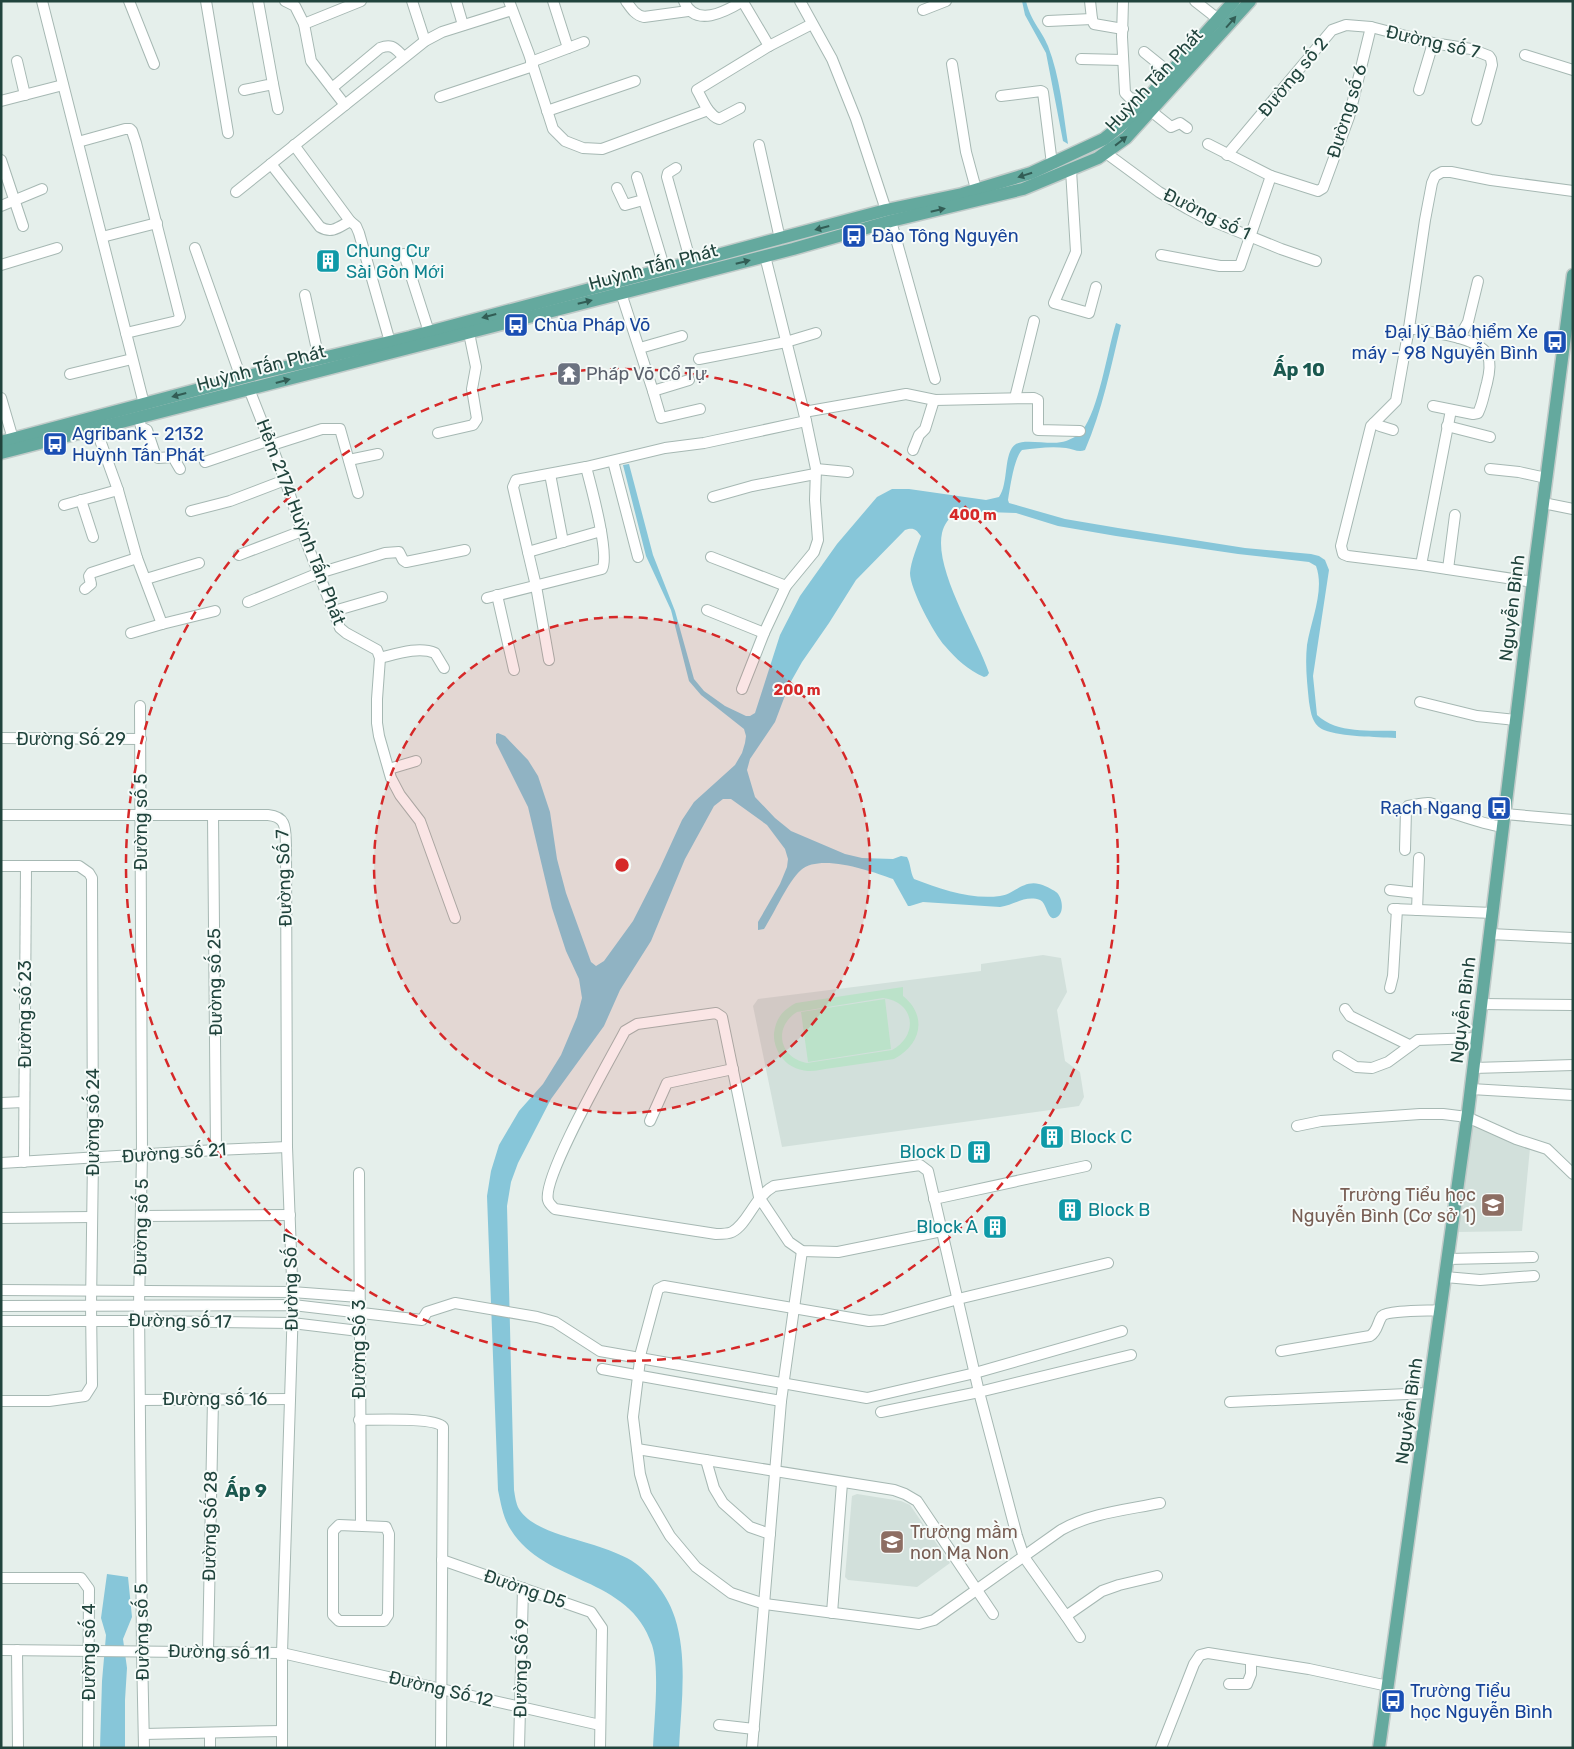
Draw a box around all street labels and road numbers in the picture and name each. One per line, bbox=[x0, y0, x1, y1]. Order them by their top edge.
street label: Đường số 7 bbox=[1384, 20, 1482, 63]
street label: Huỳnh Tấn Phát bbox=[1100, 23, 1207, 136]
street label: Đường số 2 bbox=[1253, 32, 1333, 121]
street label: Đường số 6 bbox=[1321, 61, 1372, 161]
street label: Đường số 1 bbox=[1160, 183, 1254, 245]
street label: Huỳnh Tấn Phát bbox=[586, 238, 720, 295]
street label: Huỳnh Tấn Phát bbox=[194, 339, 328, 396]
street label: Hẻm 2174 Huỳnh Tấn Phát bbox=[252, 416, 351, 628]
street label: Nguyễn Bình bbox=[1494, 553, 1529, 663]
street label: Đường Số 29 bbox=[16, 727, 126, 750]
street label: Đường số 5 bbox=[129, 773, 152, 871]
street label: Đường Số 7 bbox=[270, 829, 297, 927]
street label: Đường số 25 bbox=[202, 928, 227, 1036]
street label: Nguyễn Bình bbox=[1445, 955, 1480, 1065]
street label: Đường số 23 bbox=[13, 960, 36, 1068]
street label: Đường số 24 bbox=[81, 1068, 104, 1176]
street label: Đường số 21 bbox=[121, 1138, 227, 1168]
street label: Đường số 5 bbox=[128, 1178, 153, 1276]
street label: Đường Số 7 bbox=[278, 1233, 303, 1331]
street label: Đường Số 3 bbox=[347, 1299, 370, 1399]
street label: Đường số 17 bbox=[128, 1308, 232, 1333]
street label: Nguyễn Bình bbox=[1390, 1356, 1427, 1466]
street label: Đường số 16 bbox=[163, 1387, 268, 1410]
street label: Đường Số 28 bbox=[197, 1471, 222, 1581]
street label: Đường D5 bbox=[481, 1565, 569, 1613]
street label: Đường số 5 bbox=[129, 1583, 154, 1681]
street label: Đường số 4 bbox=[77, 1603, 100, 1701]
street label: Đường Số 9 bbox=[508, 1618, 533, 1718]
street label: Đường số 11 bbox=[168, 1639, 270, 1664]
street label: Đường Số 12 bbox=[387, 1665, 496, 1712]

